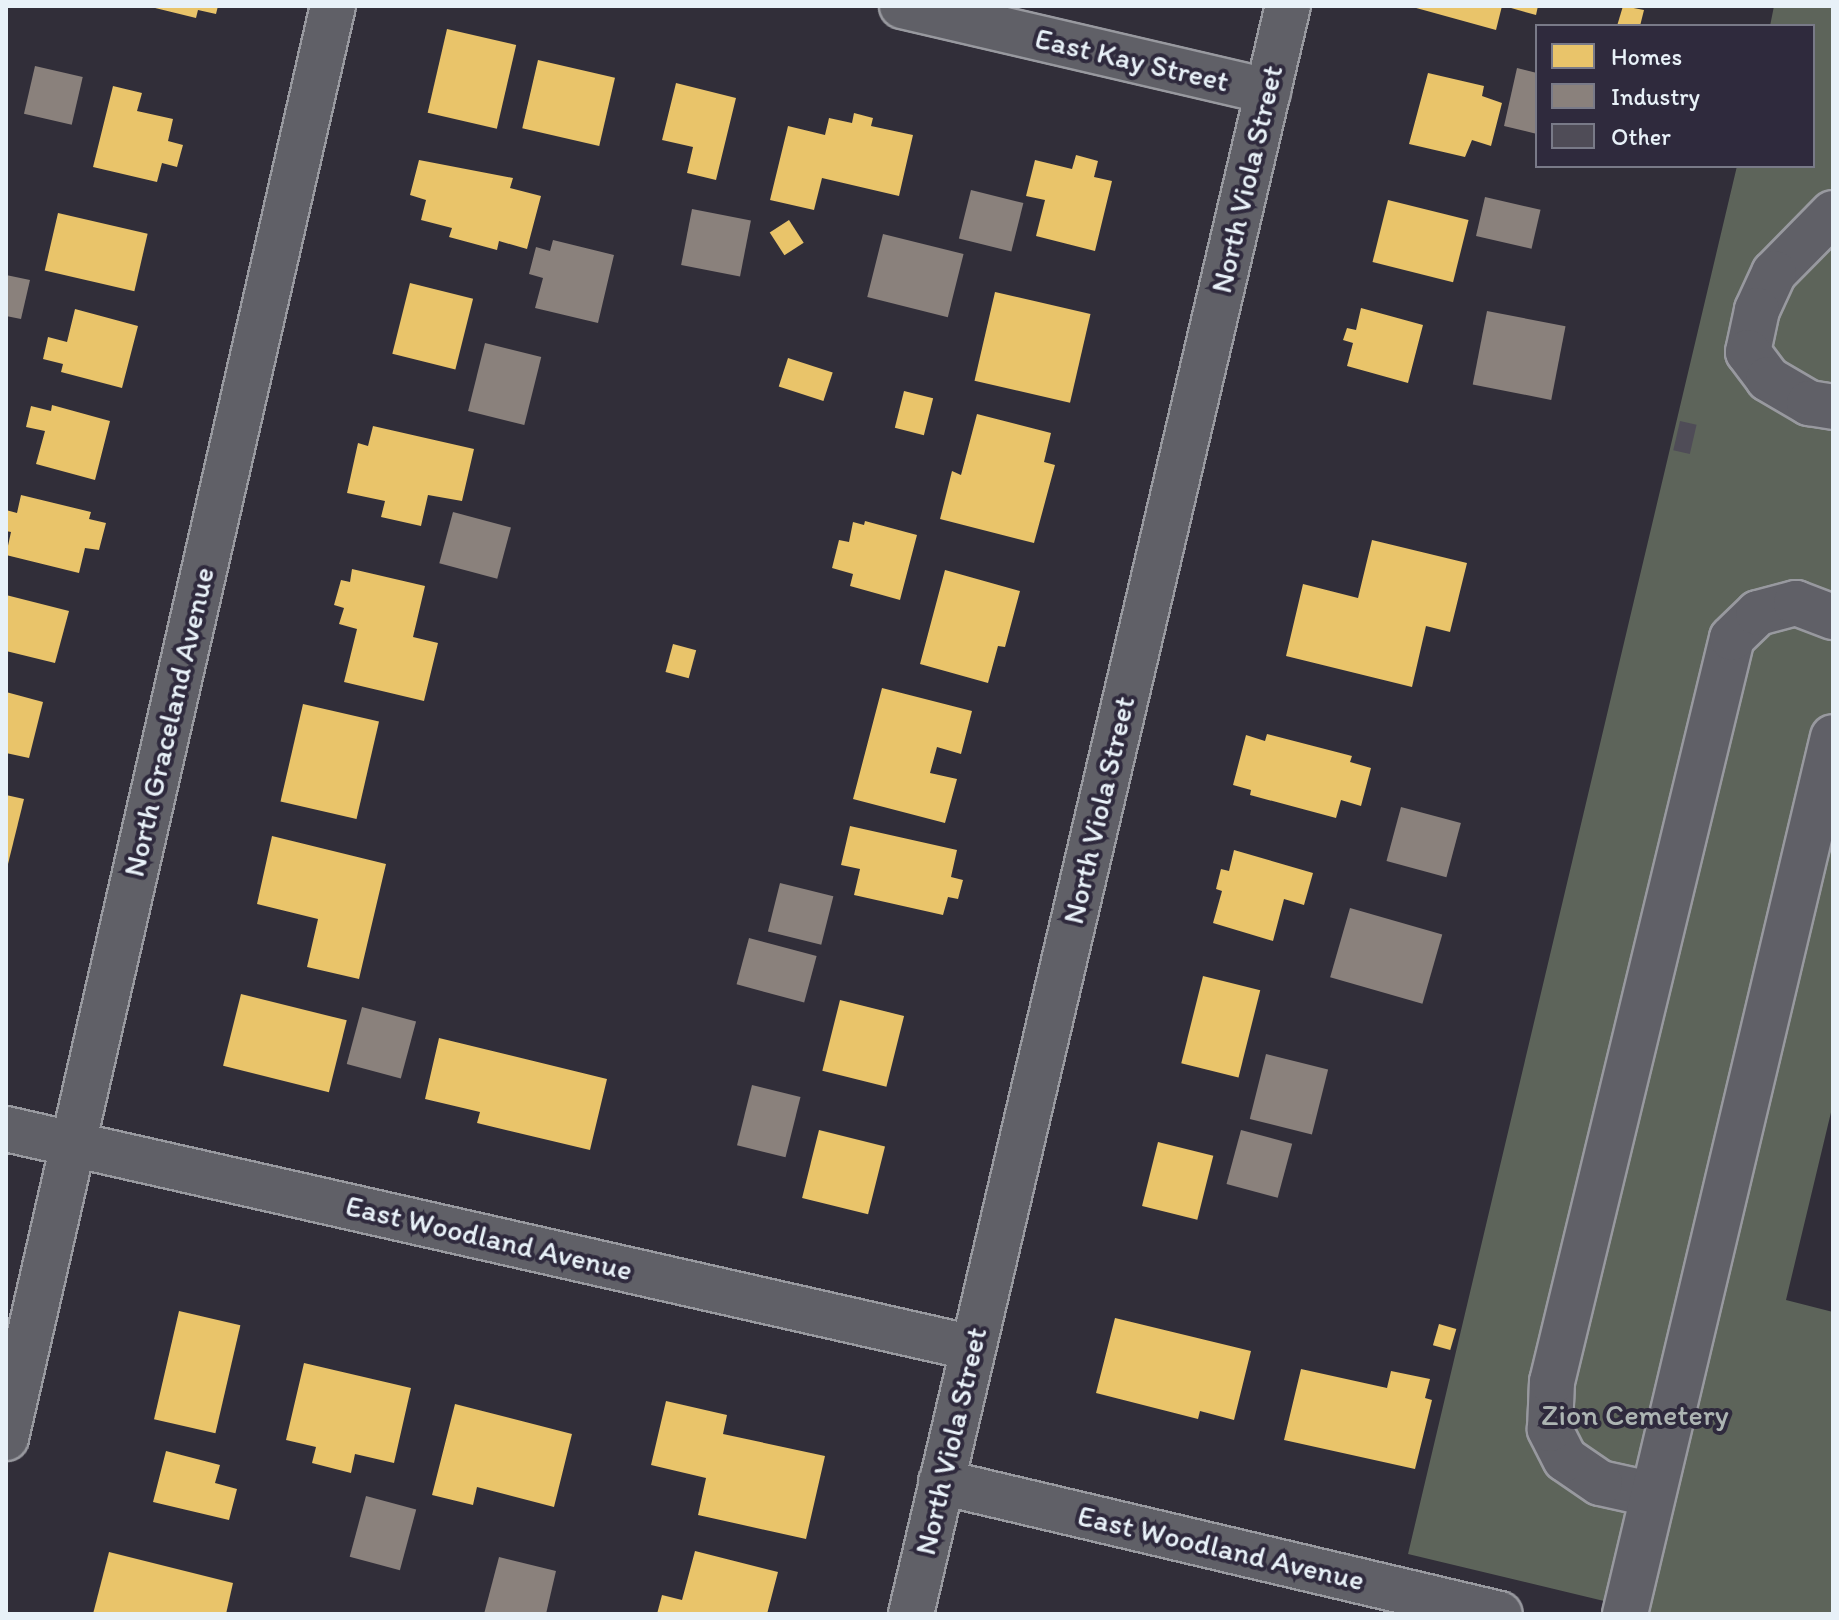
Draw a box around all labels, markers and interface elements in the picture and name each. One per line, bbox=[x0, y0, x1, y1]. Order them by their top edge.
street label: East Kay Street bbox=[1031, 20, 1233, 100]
legend bbox=[1535, 24, 1815, 168]
text: Homes bbox=[1611, 42, 1682, 71]
street label: North Viola Street bbox=[1203, 62, 1291, 296]
text: Industry bbox=[1611, 82, 1700, 111]
text: Other bbox=[1611, 122, 1671, 151]
street label: North Graceland Avenue bbox=[116, 564, 222, 880]
street label: North Viola Street bbox=[1055, 693, 1143, 927]
street label: East Woodland Avenue bbox=[342, 1187, 636, 1289]
street label: North Viola Street bbox=[907, 1324, 995, 1558]
park label: Zion Cemetery bbox=[1541, 1397, 1729, 1433]
street label: East Woodland Avenue bbox=[1074, 1497, 1368, 1599]

